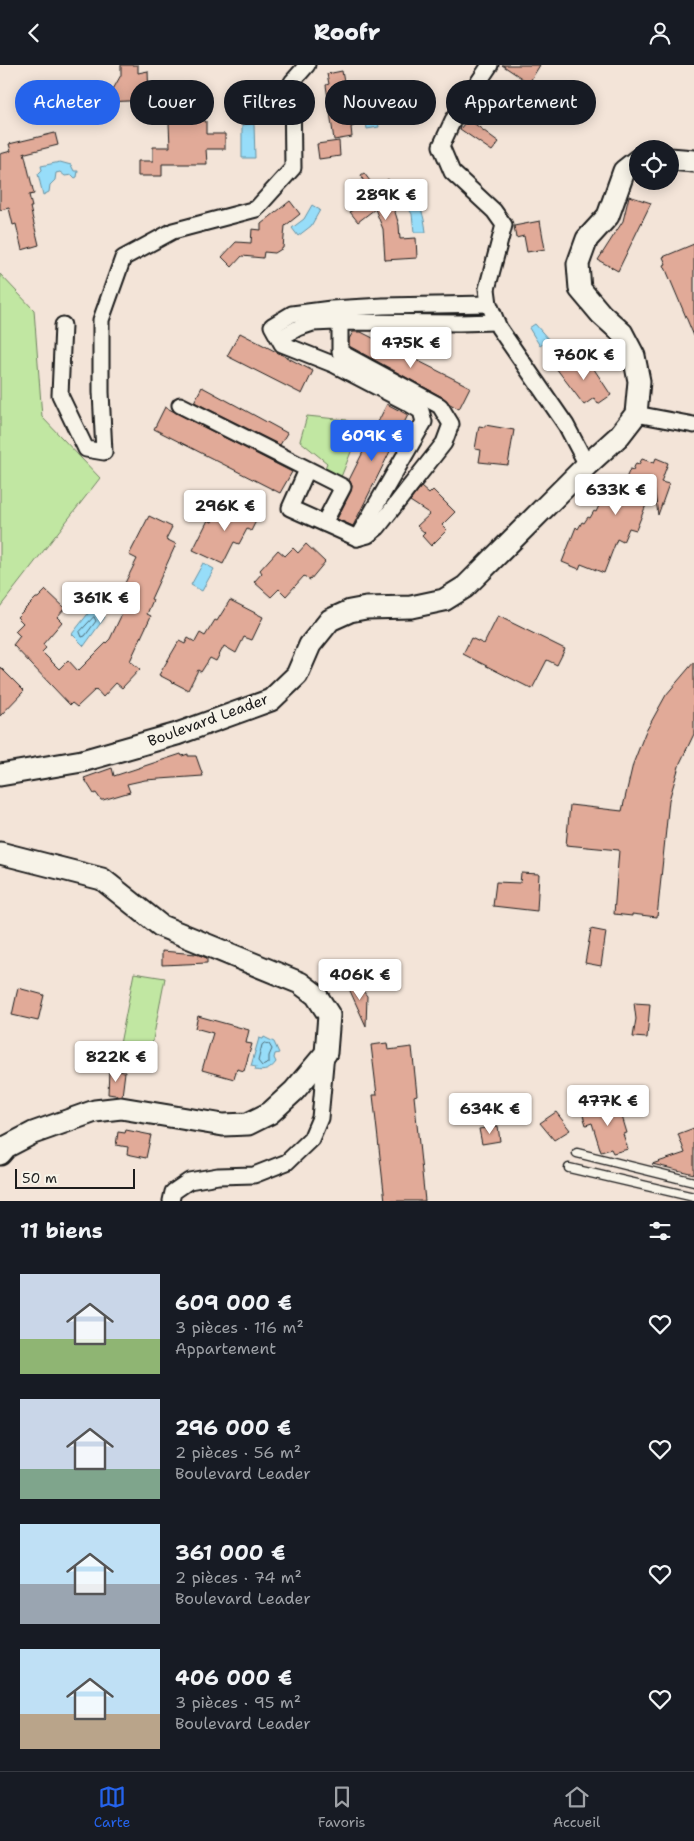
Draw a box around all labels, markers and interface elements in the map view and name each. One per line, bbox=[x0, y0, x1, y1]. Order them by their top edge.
text: Roofr bbox=[314, 18, 380, 47]
icon: back bbox=[20, 19, 48, 47]
icon: person bbox=[646, 19, 674, 47]
chip: Acheter bbox=[15, 80, 120, 125]
chip: Louer bbox=[130, 80, 214, 125]
chip: Filtres bbox=[224, 80, 315, 125]
chip: Nouveau bbox=[325, 80, 436, 125]
chip: Appartement bbox=[446, 80, 596, 125]
map controls bbox=[629, 140, 679, 190]
button: locate bbox=[629, 140, 679, 190]
pin: 289K € bbox=[345, 179, 427, 221]
text: 289K € bbox=[356, 184, 416, 205]
pin: 475K € bbox=[370, 327, 452, 369]
text: 475K € bbox=[382, 332, 440, 353]
pin: 760K € bbox=[543, 339, 625, 381]
text: 760K € bbox=[554, 344, 614, 365]
pin: 609K € bbox=[331, 419, 413, 462]
text: 609K € bbox=[341, 425, 403, 446]
pin: 633K € bbox=[575, 473, 657, 516]
text: 633K € bbox=[586, 479, 646, 500]
pin: 296K € bbox=[184, 489, 266, 532]
text: 296K € bbox=[195, 495, 255, 516]
pin: 361K € bbox=[60, 581, 142, 624]
text: 361K € bbox=[73, 587, 129, 608]
street label: Boulevard Leader bbox=[145, 689, 271, 751]
pin: 406K € bbox=[319, 959, 401, 1001]
text: 406K € bbox=[329, 964, 391, 985]
pin: 822K € bbox=[75, 1041, 157, 1083]
text: 822K € bbox=[86, 1046, 146, 1067]
pin: 477K € bbox=[567, 1085, 649, 1127]
text: 477K € bbox=[578, 1090, 638, 1111]
pin: 634K € bbox=[449, 1093, 531, 1135]
text: 634K € bbox=[460, 1098, 520, 1119]
scale bar bbox=[15, 1166, 135, 1189]
text: 50 m bbox=[22, 1169, 57, 1187]
text: 11 biens bbox=[20, 1217, 103, 1245]
icon: filters bbox=[646, 1217, 674, 1245]
text: 609 000 € bbox=[175, 1289, 292, 1317]
icon: home bbox=[60, 1294, 120, 1354]
icon: heart bbox=[646, 1310, 674, 1338]
text: 3 pièces · 116 m² bbox=[175, 1317, 304, 1338]
text: Appartement bbox=[175, 1338, 276, 1359]
text: 296 000 € bbox=[175, 1414, 291, 1442]
icon: home bbox=[60, 1419, 120, 1479]
icon: heart bbox=[646, 1435, 674, 1463]
text: 2 pièces · 56 m² bbox=[175, 1442, 301, 1463]
text: Boulevard Leader bbox=[175, 1463, 311, 1484]
text: 361 000 € bbox=[175, 1539, 285, 1567]
icon: home bbox=[60, 1544, 120, 1604]
icon: heart bbox=[646, 1560, 674, 1588]
text: 2 pièces · 74 m² bbox=[175, 1567, 302, 1588]
text: Boulevard Leader bbox=[175, 1588, 311, 1609]
text: 406 000 € bbox=[175, 1664, 292, 1692]
icon: home bbox=[60, 1669, 120, 1729]
icon: heart bbox=[646, 1685, 674, 1713]
text: 3 pièces · 95 m² bbox=[175, 1692, 301, 1713]
text: Boulevard Leader bbox=[175, 1713, 311, 1734]
tab: Carte bbox=[94, 1783, 130, 1831]
tab: Favoris bbox=[318, 1783, 366, 1831]
tab: Accueil bbox=[553, 1783, 600, 1831]

